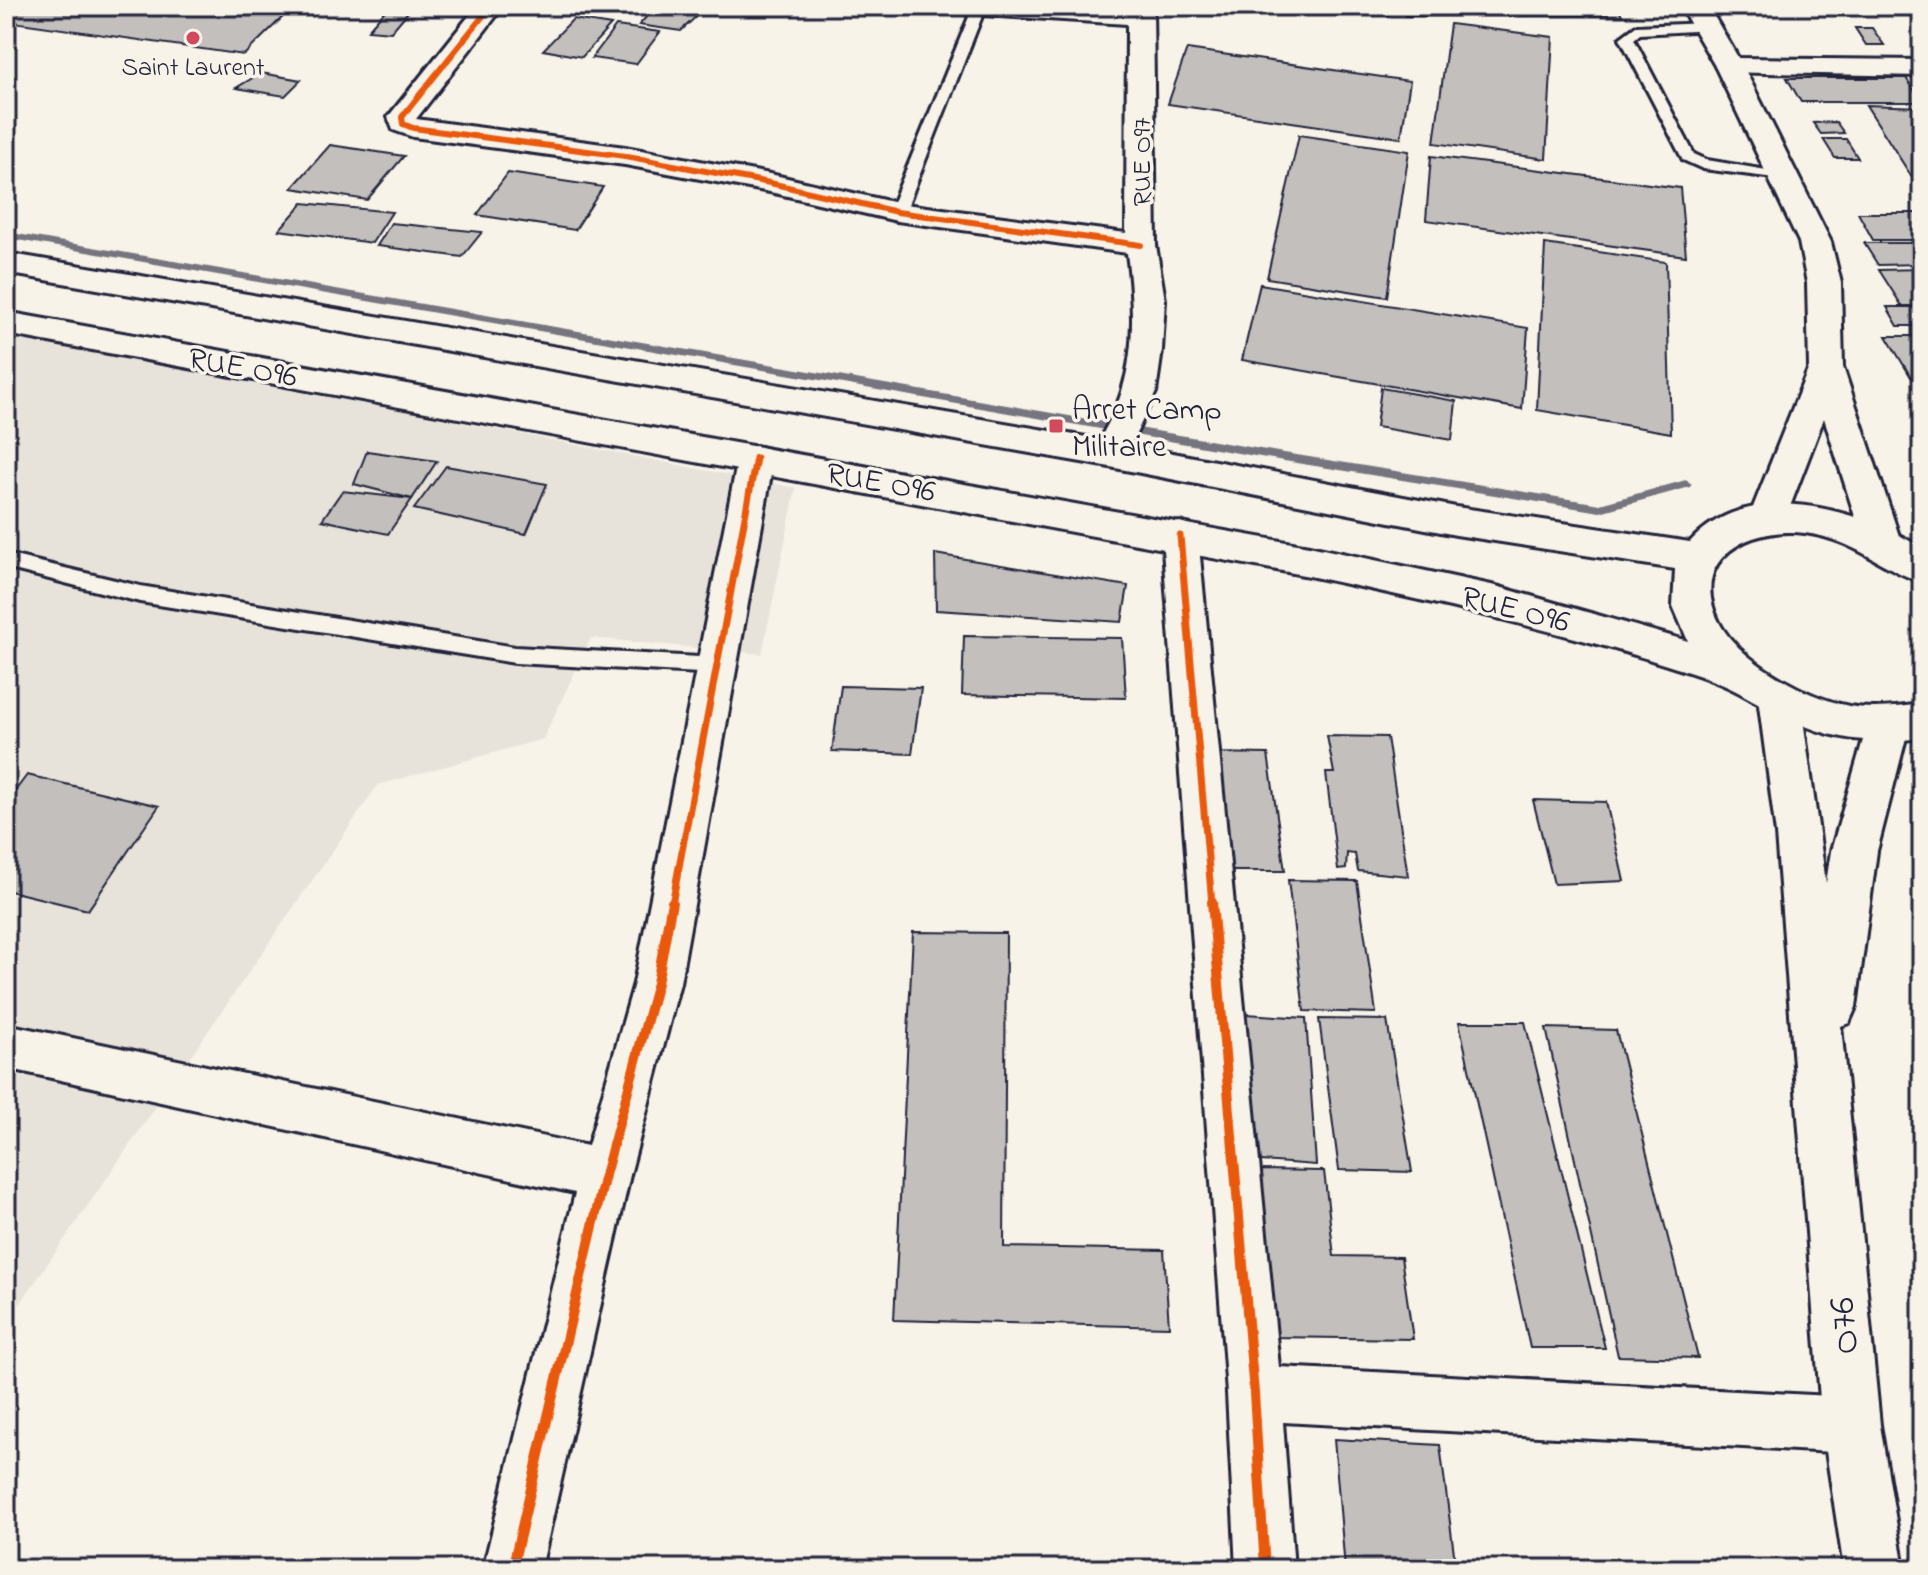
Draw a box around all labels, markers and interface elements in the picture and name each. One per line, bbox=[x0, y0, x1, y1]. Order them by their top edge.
marker: Saint Laurent bbox=[184, 29, 202, 47]
place label: Saint Laurent bbox=[121, 50, 265, 88]
street label: RUE O97 bbox=[1125, 117, 1163, 206]
street label: RUE O96 bbox=[184, 337, 301, 402]
place label: Arret Camp Militaire bbox=[1072, 388, 1222, 472]
marker: Arret Camp Militaire bbox=[1047, 417, 1065, 435]
street label: RUE O96 bbox=[822, 452, 939, 517]
street label: RUE O96 bbox=[1456, 575, 1574, 648]
street label: O76 bbox=[1816, 1295, 1876, 1357]

